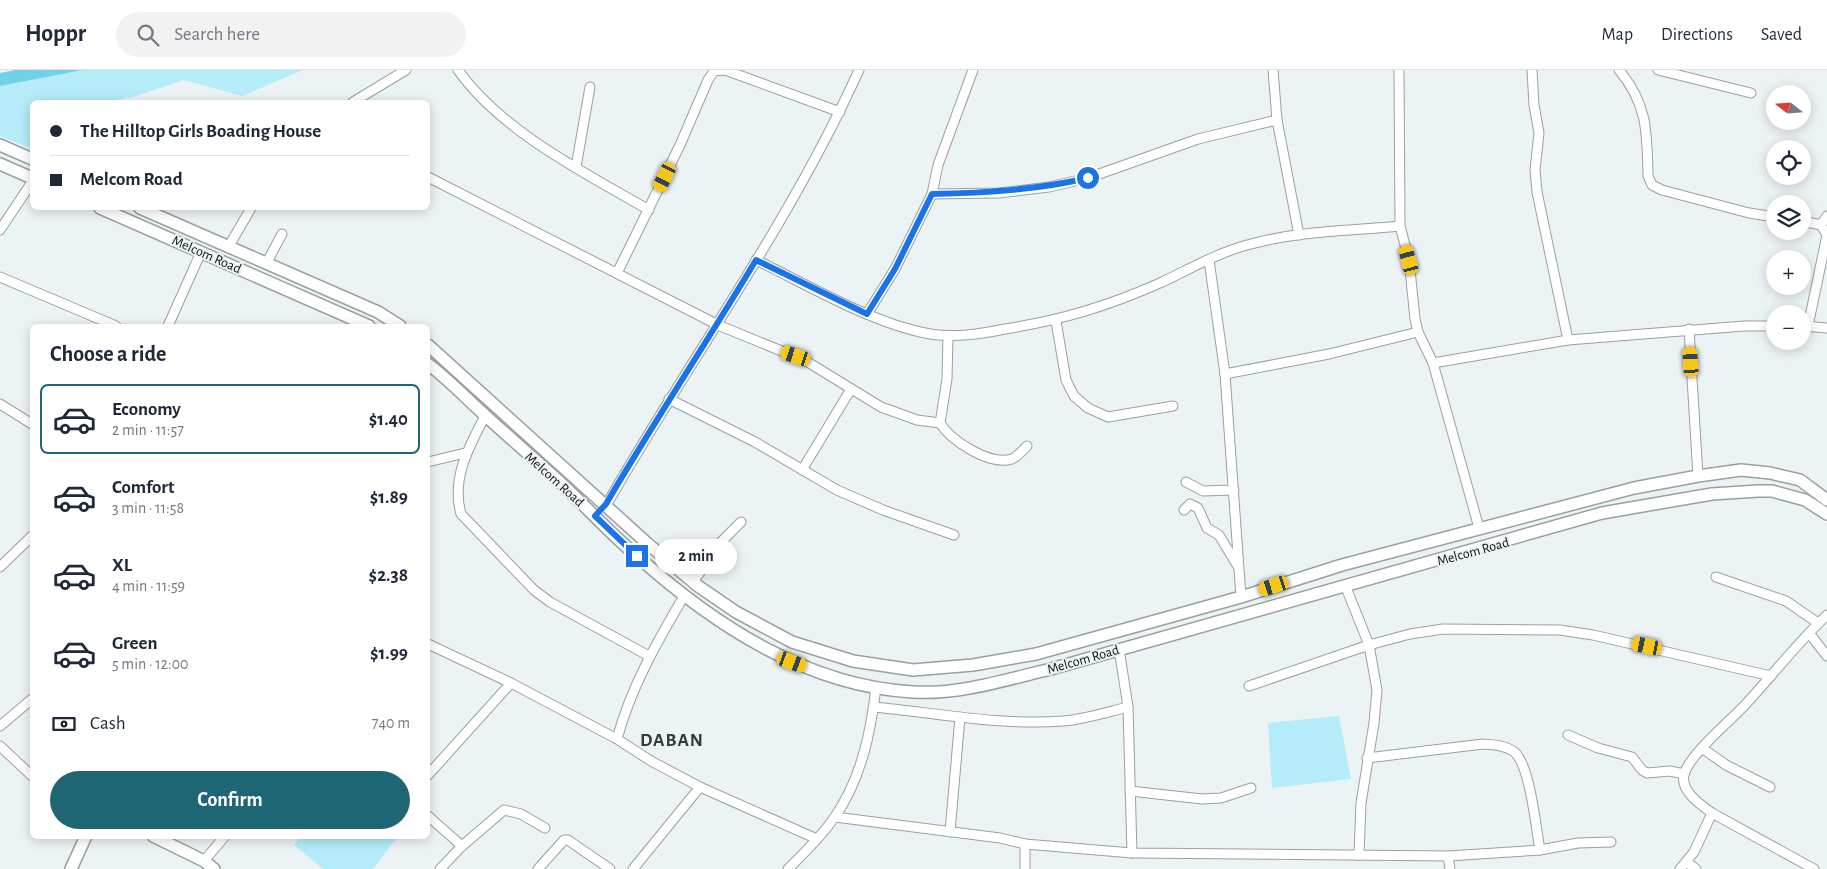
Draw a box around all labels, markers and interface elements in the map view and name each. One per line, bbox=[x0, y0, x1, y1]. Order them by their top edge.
search box bbox=[116, 12, 466, 57]
icon: search bbox=[134, 21, 162, 49]
text: Hoppr bbox=[25, 22, 86, 46]
text: Search here bbox=[174, 25, 260, 44]
text: Map bbox=[1602, 26, 1633, 44]
text: Directions bbox=[1661, 26, 1733, 44]
text: Saved bbox=[1761, 26, 1802, 44]
north arrow bbox=[1766, 85, 1811, 130]
map controls bbox=[1766, 85, 1811, 350]
text: The Hilltop Girls Boading House bbox=[80, 122, 321, 141]
button: locate bbox=[1766, 140, 1811, 185]
car bbox=[651, 160, 678, 194]
route start bbox=[1077, 167, 1099, 189]
text: Melcom Road bbox=[80, 170, 183, 189]
button: layers bbox=[1766, 195, 1811, 240]
street label: Melcom Road bbox=[170, 233, 243, 276]
car bbox=[1397, 244, 1420, 276]
button: + bbox=[1766, 250, 1811, 295]
button: − bbox=[1766, 305, 1811, 350]
text: Choose a ride bbox=[50, 343, 166, 365]
car bbox=[779, 344, 812, 368]
car bbox=[1682, 347, 1699, 377]
icon: car bbox=[52, 397, 97, 442]
text: Economy bbox=[112, 400, 181, 419]
text: $1.40 bbox=[369, 410, 408, 429]
text: 2 min · 11:57 bbox=[112, 422, 184, 438]
street label: Melcom Road bbox=[522, 450, 587, 510]
icon: car bbox=[52, 475, 97, 520]
text: Comfort bbox=[112, 478, 174, 497]
text: $1.89 bbox=[370, 488, 408, 507]
text: 3 min · 11:58 bbox=[112, 500, 184, 516]
street label: Melcom Road bbox=[1436, 536, 1511, 568]
callout: 2 min bbox=[654, 538, 737, 574]
route end bbox=[626, 545, 648, 567]
text: 2 min bbox=[678, 548, 714, 564]
icon: car bbox=[52, 553, 97, 598]
text: XL bbox=[112, 556, 132, 575]
text: $2.38 bbox=[369, 566, 408, 585]
car bbox=[1257, 574, 1290, 598]
text: 4 min · 11:59 bbox=[112, 578, 185, 594]
icon: car bbox=[52, 631, 97, 676]
text: Green bbox=[112, 634, 158, 653]
car bbox=[1630, 636, 1663, 656]
street label: Melcom Road bbox=[1046, 643, 1121, 677]
text: $1.99 bbox=[370, 644, 408, 663]
car bbox=[775, 650, 808, 674]
text: 5 min · 12:00 bbox=[112, 656, 189, 672]
icon: cash bbox=[50, 710, 78, 738]
text: Cash bbox=[90, 714, 126, 733]
text: 740 m bbox=[372, 715, 410, 731]
district label: DABAN bbox=[640, 731, 704, 750]
button: Confirm bbox=[50, 771, 410, 829]

